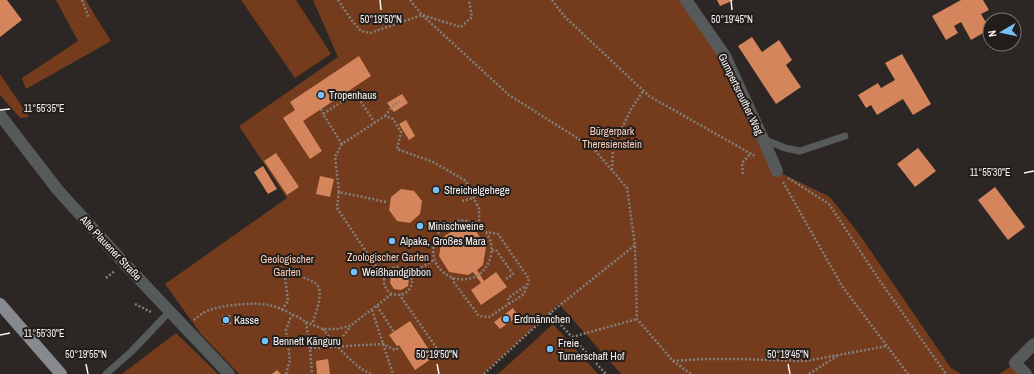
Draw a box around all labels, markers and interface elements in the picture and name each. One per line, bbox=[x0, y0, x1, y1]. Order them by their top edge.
north arrow bbox=[982, 12, 1022, 52]
text: 50°19'50"N bbox=[360, 13, 402, 26]
text: 50°19'45"N bbox=[711, 13, 753, 26]
text: N bbox=[985, 29, 1000, 38]
street label: Gumpertsreuther Weg bbox=[715, 51, 767, 137]
place label: Tropenhaus bbox=[329, 88, 377, 102]
marker: Tropenhaus bbox=[316, 90, 326, 100]
text: 11°55'35"E bbox=[24, 102, 64, 115]
park label: Bürgerpark Theresienstein bbox=[582, 124, 642, 151]
text: 11°55'30"E bbox=[970, 166, 1010, 179]
place label: Streichelgehege bbox=[444, 183, 510, 197]
marker: Streichelgehege bbox=[431, 185, 441, 195]
street label: Alte Plauener Straße bbox=[77, 212, 145, 283]
place label: Minischweine bbox=[428, 219, 484, 233]
marker: Minischweine bbox=[415, 221, 425, 231]
place label: Alpaka, Großes Mara bbox=[399, 234, 486, 248]
marker: Alpaka, Großes Mara bbox=[387, 236, 397, 246]
park label: Zoologischer Garten bbox=[347, 250, 429, 264]
park label: Geologischer Garten bbox=[260, 252, 314, 279]
place label: Weißhandgibbon bbox=[362, 265, 431, 279]
marker: Weißhandgibbon bbox=[349, 267, 359, 277]
place label: Erdmännchen bbox=[514, 312, 570, 326]
place label: Kasse bbox=[234, 313, 259, 327]
marker: Erdmännchen bbox=[501, 314, 511, 324]
marker: Kasse bbox=[221, 315, 231, 325]
text: 11°55'30"E bbox=[24, 327, 64, 340]
place label: Bennett Känguru bbox=[273, 334, 341, 348]
marker: Bennett Känguru bbox=[260, 336, 270, 346]
place label: Freie Turnerschaft Hof bbox=[558, 336, 625, 363]
marker: Freie Turnerschaft Hof bbox=[545, 344, 555, 354]
text: 50°19'55"N bbox=[65, 348, 107, 361]
text: 50°19'50"N bbox=[416, 348, 458, 361]
text: 50°19'45"N bbox=[767, 348, 809, 361]

